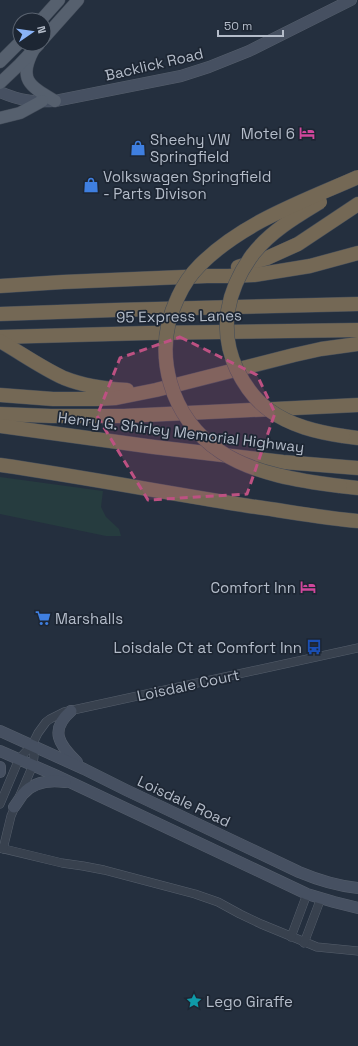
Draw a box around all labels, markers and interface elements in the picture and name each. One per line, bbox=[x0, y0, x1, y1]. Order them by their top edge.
north arrow bbox=[12, 12, 52, 52]
scale bar bbox=[218, 12, 283, 38]
text: 50 m bbox=[224, 18, 252, 34]
text: N bbox=[34, 25, 49, 35]
street label: Backlick Road bbox=[103, 43, 205, 85]
place label: Motel 6 bbox=[241, 124, 295, 143]
hotel icon: Motel 6 bbox=[298, 124, 316, 142]
place label: Sheehy VW Springfield bbox=[150, 130, 230, 166]
shop icon: Sheehy VW Springfield bbox=[129, 139, 147, 157]
place label: Volkswagen Springfield - Parts Divison bbox=[103, 167, 271, 203]
shop icon: Volkswagen Springfield - Parts Divison bbox=[82, 176, 100, 194]
street label: 95 Express Lanes bbox=[116, 305, 242, 327]
street label: Henry G. Shirley Memorial Highway bbox=[57, 407, 305, 457]
place label: Comfort Inn bbox=[210, 578, 296, 597]
hotel icon: Comfort Inn bbox=[299, 578, 317, 596]
supermarket icon: Marshalls bbox=[34, 609, 52, 627]
place label: Marshalls bbox=[55, 609, 123, 628]
place label: Loisdale Ct at Comfort Inn bbox=[113, 638, 302, 657]
bus stop icon: Loisdale Ct at Comfort Inn bbox=[305, 638, 323, 656]
street label: Loisdale Court bbox=[135, 665, 241, 705]
street label: Loisdale Road bbox=[134, 771, 234, 831]
place icon: Lego Giraffe bbox=[185, 992, 203, 1010]
place label: Lego Giraffe bbox=[206, 992, 293, 1011]

